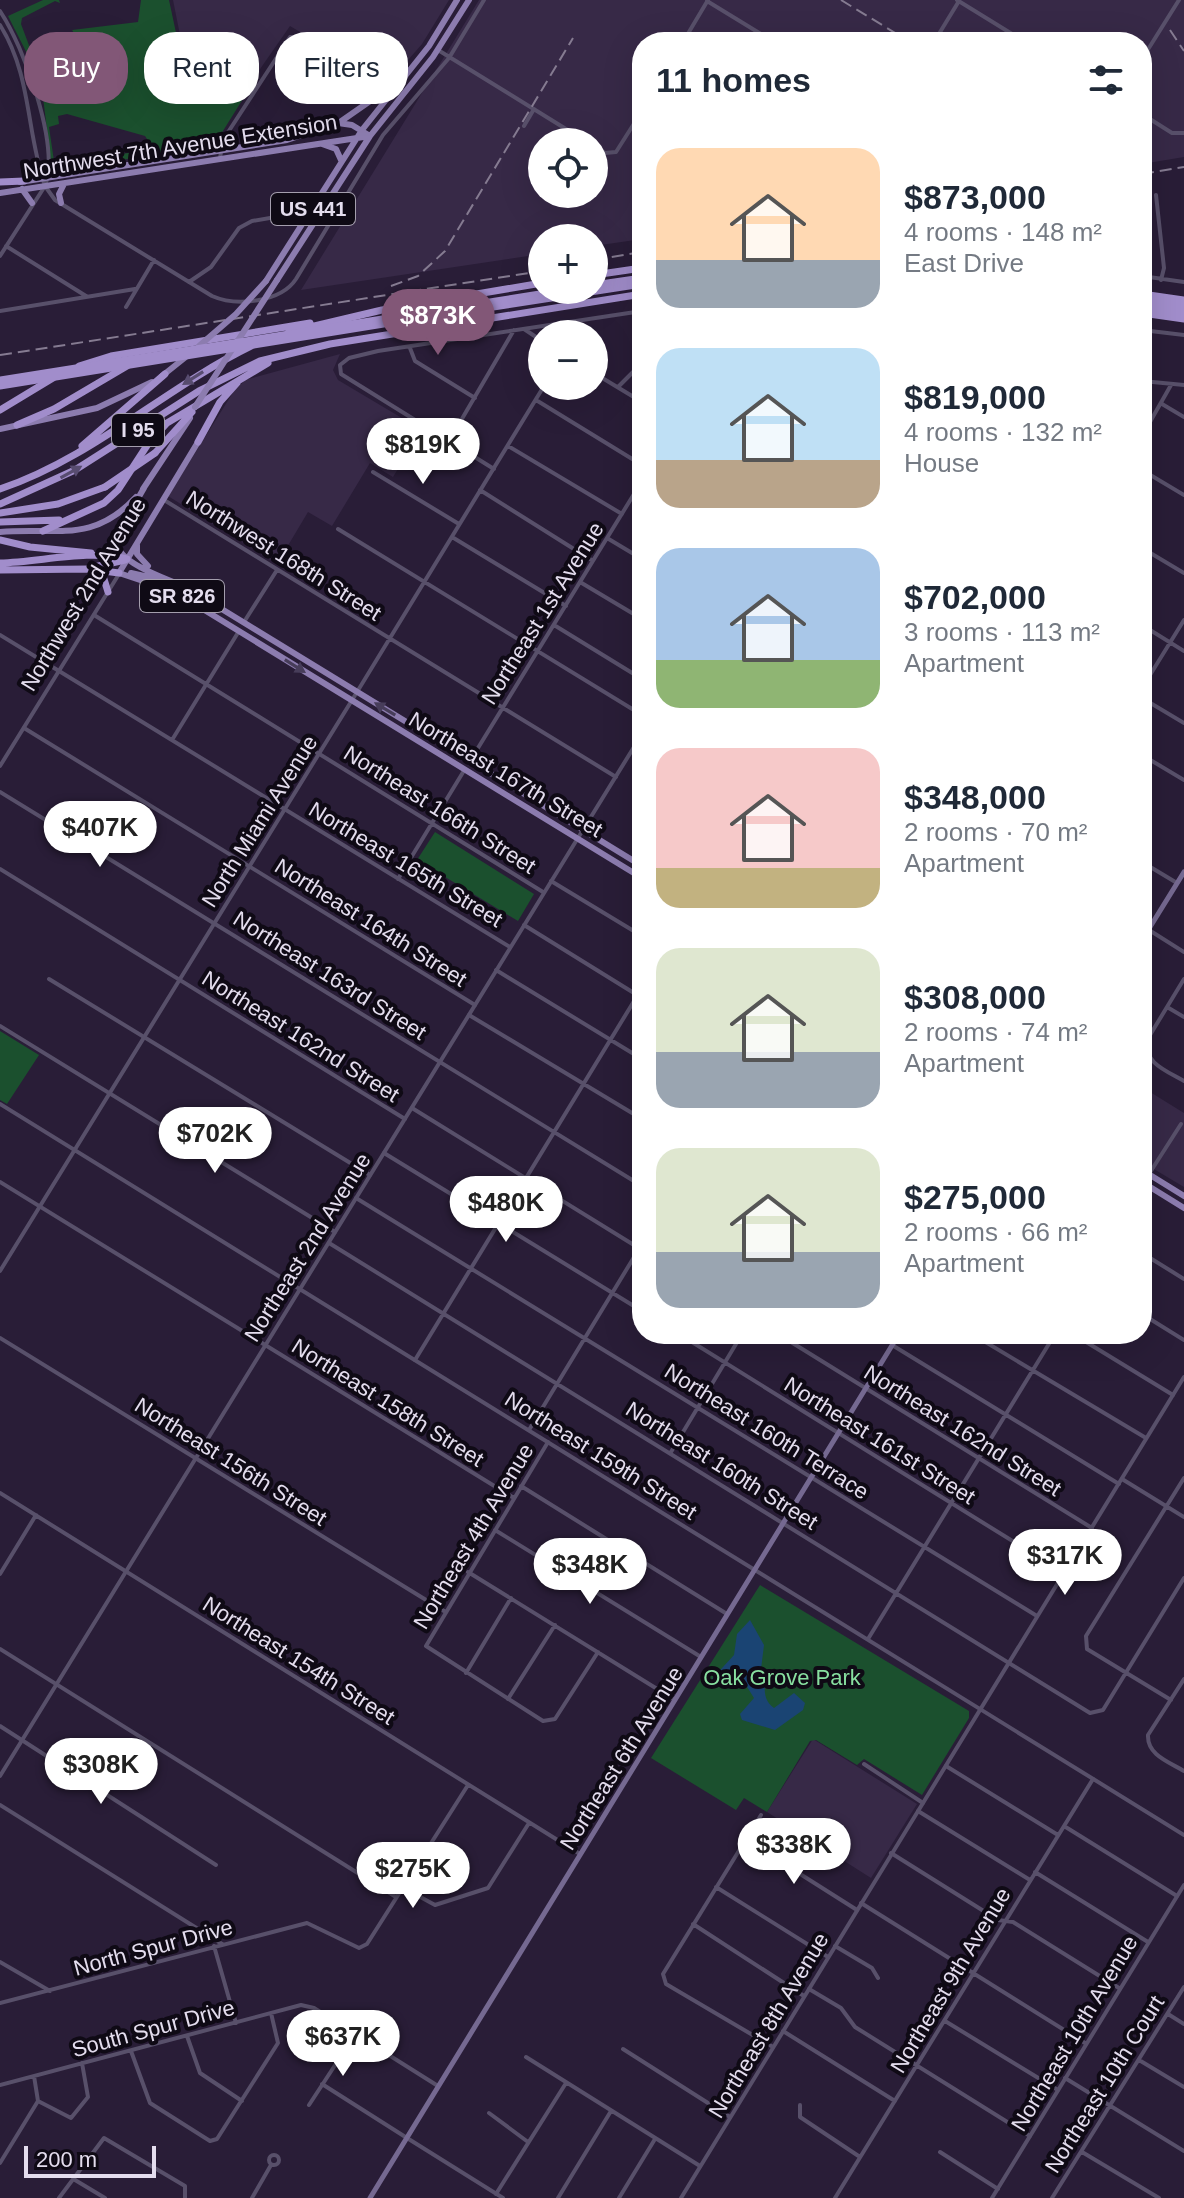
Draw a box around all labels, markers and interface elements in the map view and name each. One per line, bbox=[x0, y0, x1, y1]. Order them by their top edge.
chip: Buy bbox=[24, 32, 128, 104]
chip: Rent bbox=[144, 32, 259, 104]
chip: Filters bbox=[275, 32, 408, 104]
icon: filters bbox=[1084, 58, 1128, 102]
text: 11 homes bbox=[656, 61, 811, 99]
street label: Northwest 7th Avenue Extension bbox=[21, 109, 339, 184]
map controls bbox=[528, 128, 608, 400]
button: locate bbox=[528, 128, 608, 208]
text: $873,000 bbox=[904, 178, 1046, 216]
icon: home bbox=[720, 180, 816, 276]
road number: US 441 bbox=[271, 193, 355, 225]
text: 4 rooms · 148 m² bbox=[904, 217, 1102, 247]
button: + bbox=[528, 224, 608, 304]
text: East Drive bbox=[904, 248, 1024, 278]
pin: $873K bbox=[382, 289, 494, 357]
text: $873K bbox=[400, 300, 476, 330]
button: − bbox=[528, 320, 608, 400]
one-way arrow bbox=[182, 371, 204, 385]
text: $819,000 bbox=[904, 378, 1046, 416]
icon: home bbox=[720, 380, 816, 476]
road number: I 95 bbox=[112, 414, 164, 446]
text: 4 rooms · 132 m² bbox=[904, 417, 1102, 447]
pin: $819K bbox=[367, 418, 479, 486]
text: $819K bbox=[385, 429, 461, 459]
text: House bbox=[904, 448, 979, 478]
one-way arrow bbox=[60, 465, 82, 479]
street label: Northwest 168th Street bbox=[182, 485, 386, 626]
street label: Northwest 2nd Avenue bbox=[16, 493, 151, 695]
street label: Northeast 1st Avenue bbox=[476, 518, 609, 709]
text: $702,000 bbox=[904, 578, 1046, 616]
road number: SR 826 bbox=[140, 580, 224, 612]
icon: home bbox=[720, 580, 816, 676]
text: 3 rooms · 113 m² bbox=[904, 617, 1100, 647]
text: Apartment bbox=[904, 648, 1024, 678]
one-way arrow bbox=[285, 658, 306, 673]
one-way arrow bbox=[374, 702, 397, 717]
street label: Northeast 167th Street bbox=[404, 707, 607, 842]
street label: North Miami Avenue bbox=[196, 731, 322, 912]
street label: Northeast 166th Street bbox=[339, 740, 540, 879]
text: $348,000 bbox=[904, 778, 1046, 816]
icon: home bbox=[720, 780, 816, 876]
street label: Northeast 165th Street bbox=[304, 797, 507, 932]
pin: $407K bbox=[44, 801, 156, 869]
text: $407K bbox=[62, 812, 138, 842]
text: 2 rooms · 70 m² bbox=[904, 817, 1088, 847]
text: Apartment bbox=[904, 848, 1024, 878]
street label: Northeast 164th Street bbox=[270, 853, 471, 992]
street label: Northeast 163rd Street bbox=[229, 906, 431, 1045]
street label: Northeast 162nd Street bbox=[198, 966, 404, 1107]
text: $308,000 bbox=[904, 978, 1046, 1016]
icon: home bbox=[720, 980, 816, 1076]
text: 2 rooms · 74 m² bbox=[904, 1017, 1088, 1047]
text: Apartment bbox=[904, 1048, 1024, 1078]
pin: $702K bbox=[159, 1107, 271, 1175]
text: $702K bbox=[177, 1118, 253, 1148]
street label: Northeast 2nd Avenue bbox=[239, 1148, 376, 1346]
pin: $480K bbox=[450, 1176, 562, 1244]
text: $275,000 bbox=[904, 1178, 1046, 1216]
icon: home bbox=[720, 1180, 816, 1276]
text: $480K bbox=[468, 1187, 544, 1217]
text: 2 rooms · 66 m² bbox=[904, 1217, 1088, 1247]
text: Apartment bbox=[904, 1248, 1024, 1278]
street label: Northeast 158th Street bbox=[287, 1333, 488, 1472]
street label: Northeast 160th Terrace bbox=[660, 1358, 873, 1504]
street label: Northeast 162nd Street bbox=[860, 1360, 1066, 1501]
street label: Northeast 161st Street bbox=[780, 1371, 980, 1509]
street label: Northeast 159th Street bbox=[500, 1386, 701, 1525]
street label: Northeast 156th Street bbox=[130, 1392, 331, 1531]
street label: Northeast 160th Street bbox=[621, 1396, 822, 1535]
street label: Northeast 4th Avenue bbox=[408, 1439, 539, 1633]
pin: $317K bbox=[1009, 1529, 1121, 1597]
pin: $348K bbox=[534, 1538, 646, 1606]
text: $317K bbox=[1027, 1540, 1103, 1570]
text: $348K bbox=[552, 1549, 628, 1579]
street label: Northeast 154th Street bbox=[198, 1591, 399, 1730]
street label: Northeast 6th Avenue bbox=[555, 1662, 688, 1854]
park label: Oak Grove Park bbox=[703, 1665, 862, 1690]
pin: $308K bbox=[45, 1738, 157, 1806]
text: $308K bbox=[63, 1749, 139, 1779]
pin: $338K bbox=[738, 1818, 850, 1886]
text: $338K bbox=[756, 1829, 832, 1859]
pin: $275K bbox=[357, 1842, 469, 1910]
text: $275K bbox=[375, 1853, 451, 1883]
street label: Northeast 9th Avenue bbox=[885, 1883, 1016, 2077]
street label: North Spur Drive bbox=[71, 1914, 235, 1981]
street label: Northeast 8th Avenue bbox=[703, 1928, 834, 2122]
street label: Northeast 10th Avenue bbox=[1006, 1931, 1143, 2135]
street label: Northeast 10th Court bbox=[1040, 1991, 1169, 2177]
street label: South Spur Drive bbox=[69, 1995, 237, 2062]
pin: $637K bbox=[287, 2010, 399, 2078]
text: $637K bbox=[305, 2021, 381, 2051]
scale bar bbox=[24, 2142, 156, 2178]
text: 200 m bbox=[36, 2147, 97, 2172]

